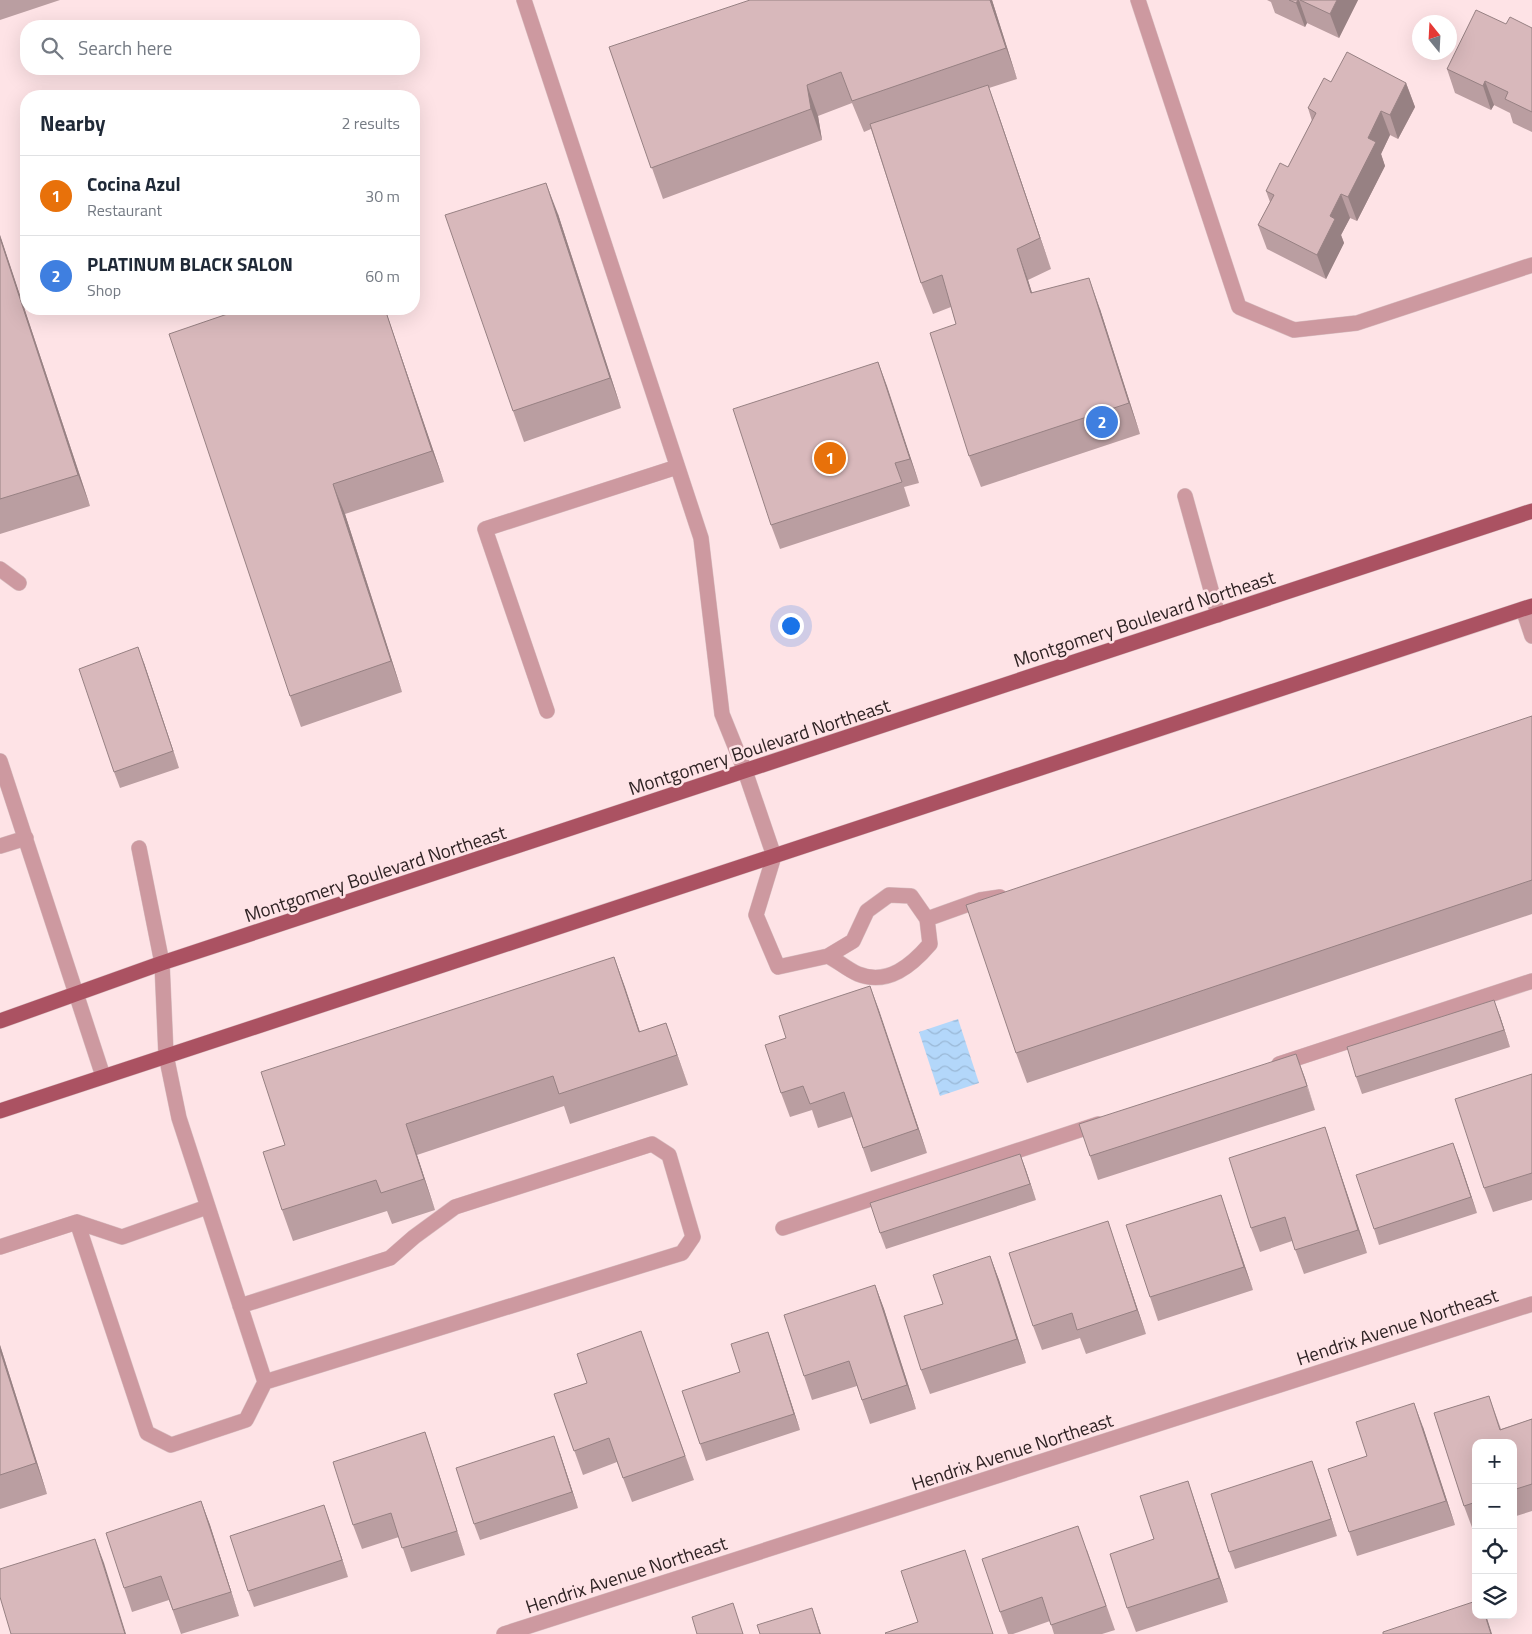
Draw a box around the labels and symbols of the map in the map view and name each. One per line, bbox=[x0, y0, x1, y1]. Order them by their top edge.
north arrow bbox=[1412, 15, 1457, 60]
pin: 2 bbox=[1086, 403, 1118, 441]
pin: 1 bbox=[814, 439, 846, 477]
street label: Montgomery Boulevard Northeast bbox=[1009, 562, 1279, 674]
your location bbox=[778, 613, 804, 639]
street label: Montgomery Boulevard Northeast bbox=[624, 690, 894, 802]
street label: Montgomery Boulevard Northeast bbox=[240, 817, 510, 929]
street label: Hendrix Avenue Northeast bbox=[1292, 1280, 1502, 1372]
street label: Hendrix Avenue Northeast bbox=[907, 1405, 1117, 1497]
street label: Hendrix Avenue Northeast bbox=[521, 1528, 731, 1620]

